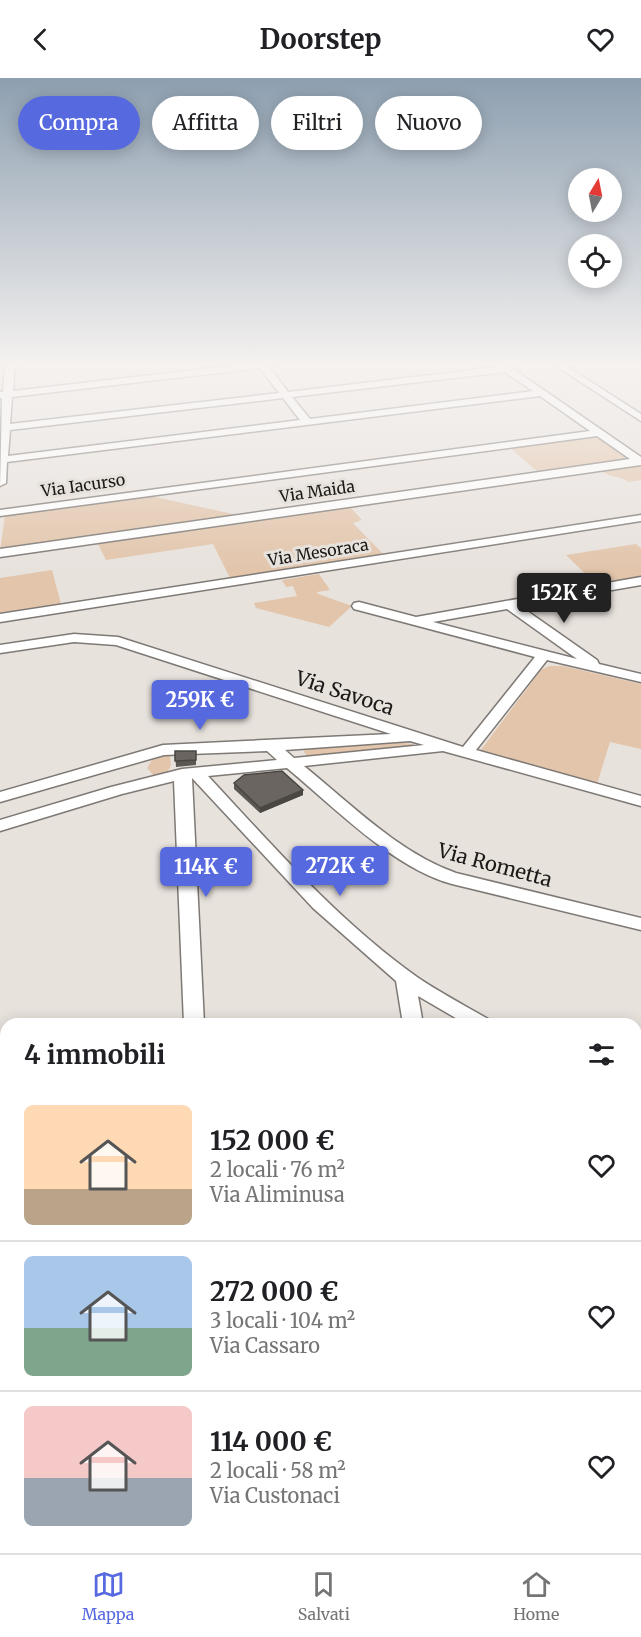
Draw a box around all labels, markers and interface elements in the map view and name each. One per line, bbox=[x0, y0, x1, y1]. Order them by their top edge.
text: Doorstep bbox=[259, 22, 382, 56]
icon: back bbox=[24, 23, 57, 56]
icon: heart bbox=[584, 23, 617, 56]
chip: Compra bbox=[18, 96, 140, 150]
chip: Affitta bbox=[152, 96, 259, 150]
chip: Filtri bbox=[271, 96, 363, 150]
chip: Nuovo bbox=[375, 96, 482, 150]
north arrow bbox=[568, 168, 622, 222]
map controls bbox=[568, 168, 622, 288]
button: locate bbox=[568, 234, 622, 288]
street label: Via Iacurso bbox=[39, 469, 126, 501]
street label: Via Maida bbox=[277, 476, 356, 506]
street label: Via Mesoraca bbox=[265, 534, 370, 570]
pin: 152K € bbox=[515, 573, 613, 624]
text: 152K € bbox=[531, 580, 597, 605]
street label: Via Savoca bbox=[292, 665, 398, 720]
pin: 259K € bbox=[151, 680, 249, 731]
text: 259K € bbox=[166, 687, 234, 712]
street label: Via Rometta bbox=[434, 837, 555, 892]
pin: 272K € bbox=[291, 846, 389, 897]
pin: 114K € bbox=[157, 847, 255, 898]
text: 272K € bbox=[305, 853, 375, 878]
text: 114K € bbox=[174, 854, 238, 879]
text: 4 immobili bbox=[24, 1038, 165, 1071]
icon: filters bbox=[585, 1038, 618, 1071]
text: 152 000 € bbox=[210, 1124, 334, 1157]
icon: home bbox=[72, 1129, 144, 1201]
icon: heart bbox=[585, 1149, 618, 1182]
text: 2 locali · 76 m² bbox=[210, 1157, 345, 1182]
text: Via Aliminusa bbox=[210, 1182, 345, 1207]
text: 272 000 € bbox=[210, 1275, 338, 1308]
icon: home bbox=[72, 1280, 144, 1352]
icon: heart bbox=[585, 1300, 618, 1333]
text: 3 locali · 104 m² bbox=[210, 1308, 355, 1333]
text: Via Cassaro bbox=[210, 1333, 320, 1358]
text: 114 000 € bbox=[210, 1425, 332, 1458]
icon: home bbox=[72, 1430, 144, 1502]
icon: heart bbox=[585, 1450, 618, 1483]
text: 2 locali · 58 m² bbox=[210, 1458, 346, 1483]
text: Via Custonaci bbox=[210, 1483, 340, 1508]
tab: Mappa bbox=[82, 1568, 134, 1624]
tab: Salvati bbox=[298, 1568, 350, 1624]
tab: Home bbox=[513, 1568, 559, 1624]

